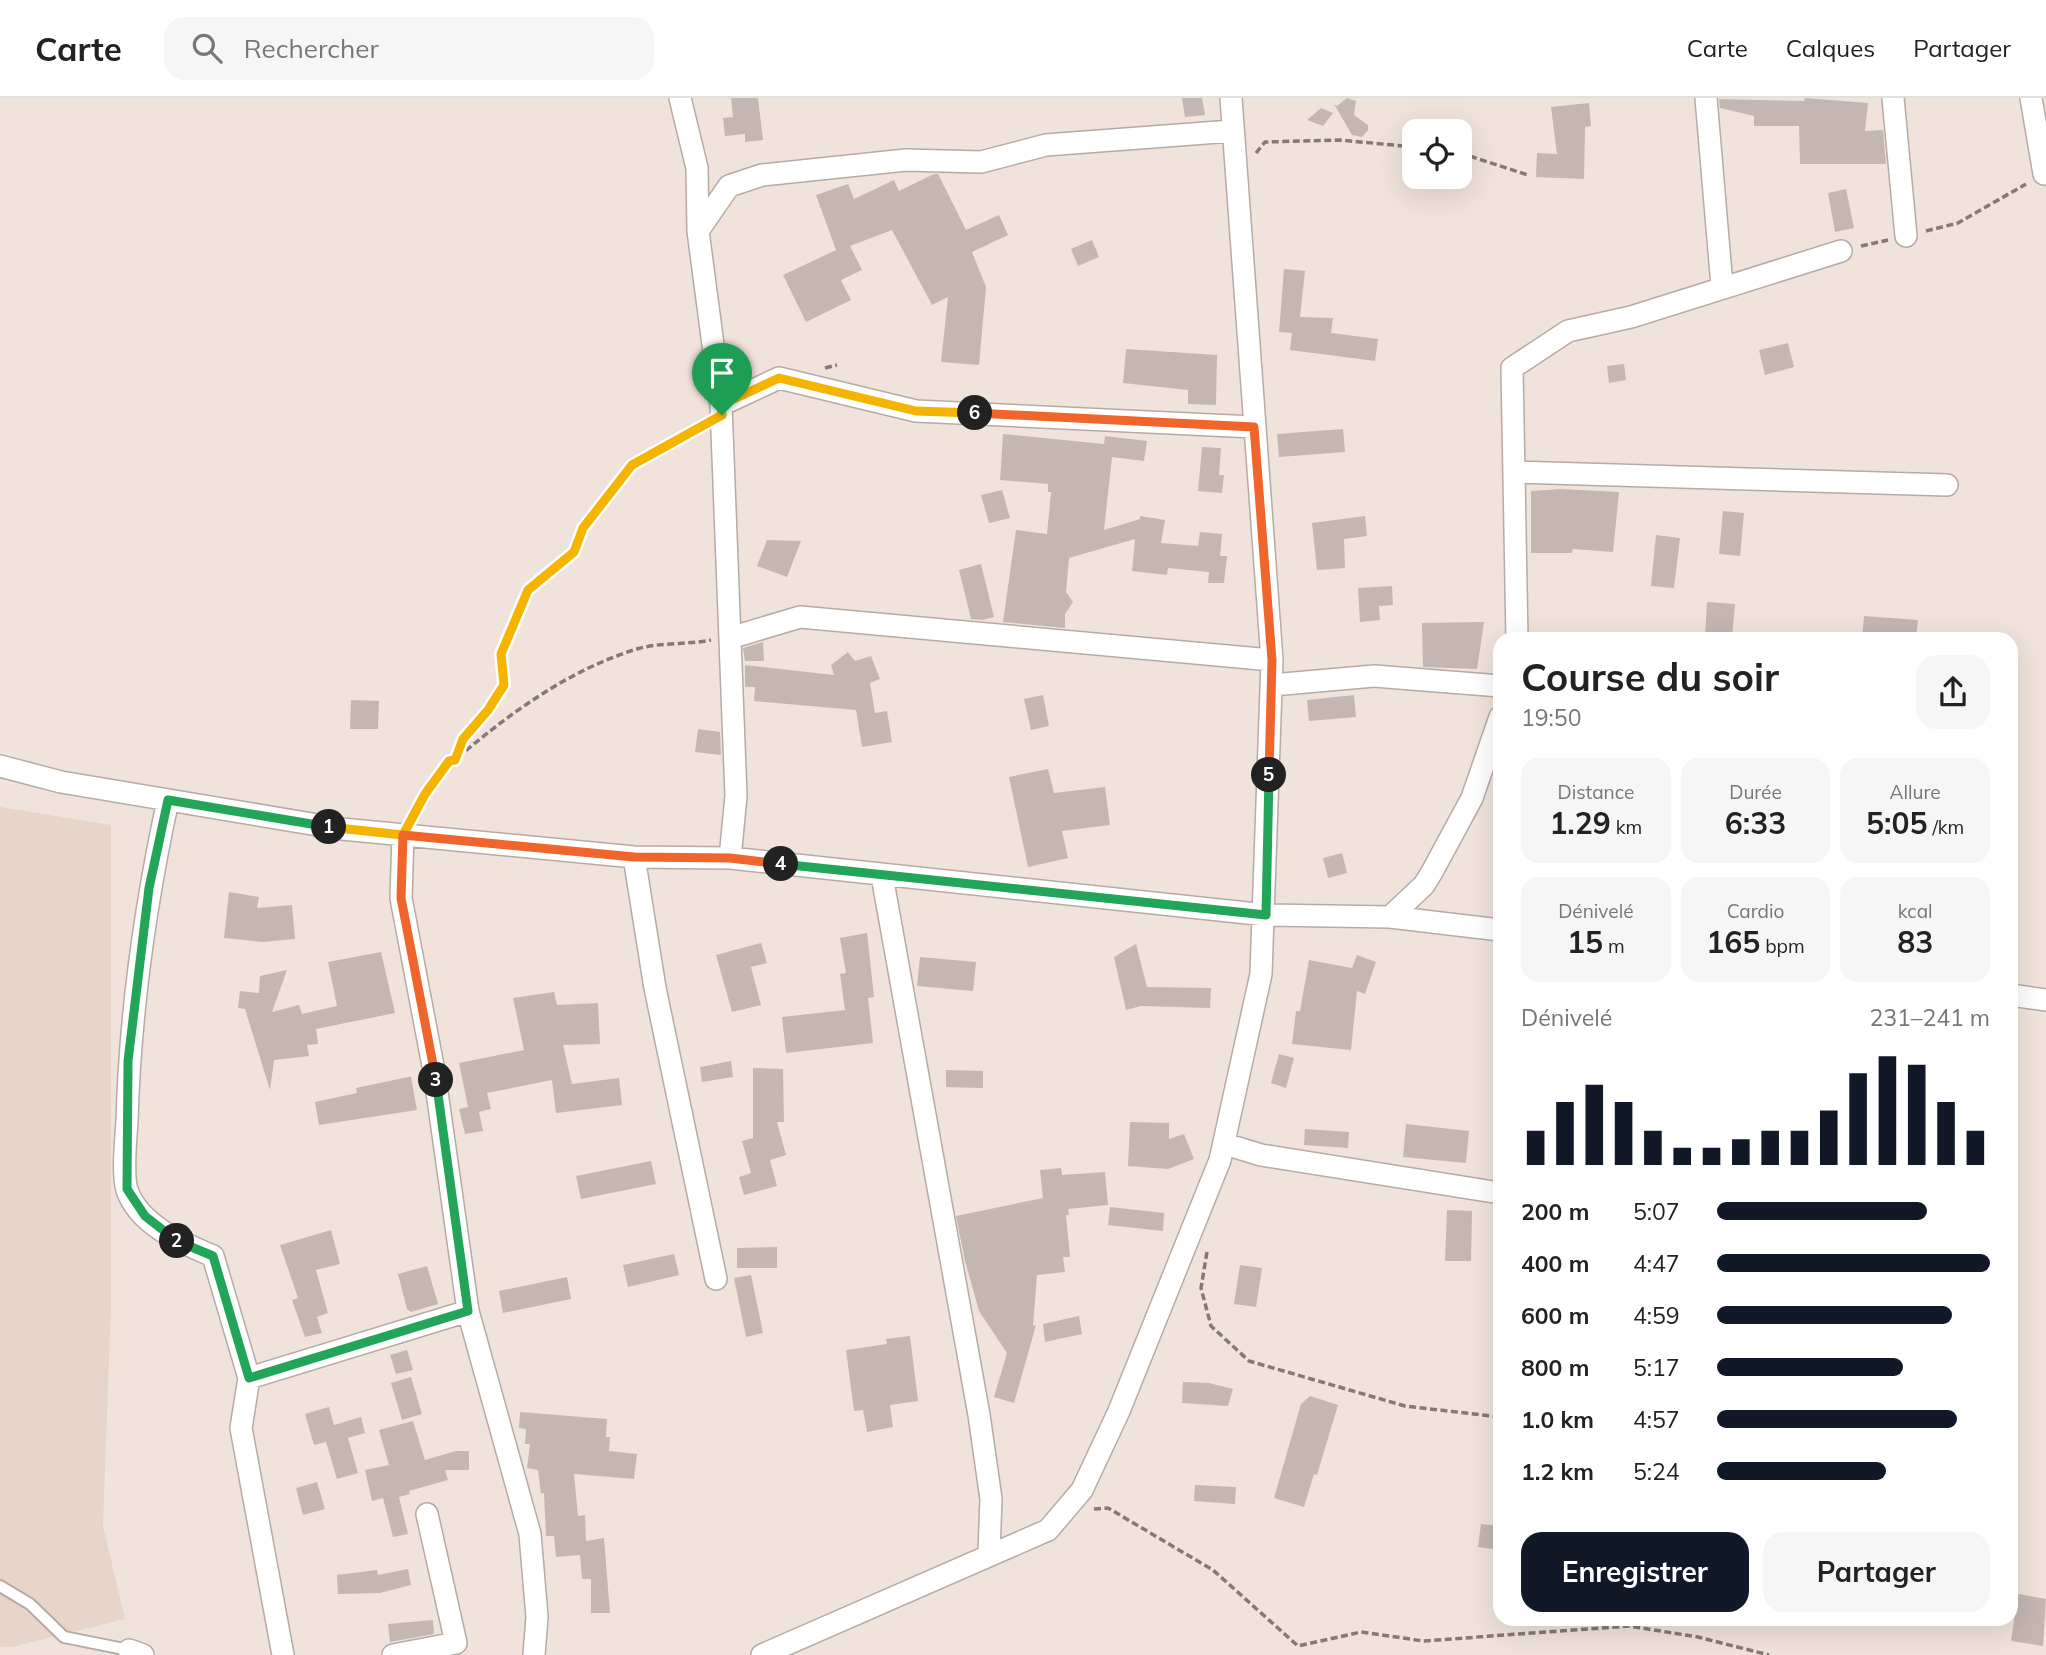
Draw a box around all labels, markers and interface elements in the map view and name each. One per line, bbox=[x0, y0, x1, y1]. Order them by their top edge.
search box bbox=[164, 17, 654, 80]
text: Carte bbox=[35, 28, 122, 69]
icon: search bbox=[188, 29, 226, 67]
text: Rechercher bbox=[244, 32, 379, 65]
text: Carte bbox=[1687, 33, 1748, 63]
text: Calques bbox=[1786, 33, 1875, 63]
text: Partager bbox=[1913, 33, 2011, 63]
map controls bbox=[1402, 119, 1472, 189]
button: locate bbox=[1402, 119, 1472, 189]
pin bbox=[692, 343, 752, 415]
icon: arrive bbox=[703, 354, 741, 392]
pin: 6 bbox=[958, 396, 992, 430]
text: 6 bbox=[969, 400, 980, 424]
text: Course du soir bbox=[1521, 653, 1779, 701]
button: share bbox=[1916, 655, 1990, 729]
text: 19:50 bbox=[1521, 703, 1581, 732]
pin: 5 bbox=[1252, 758, 1286, 792]
text: 5 bbox=[1263, 762, 1274, 786]
text: Distance bbox=[1557, 780, 1634, 804]
text: Durée bbox=[1729, 780, 1782, 804]
text: Allure bbox=[1890, 780, 1941, 804]
text: 1.29 bbox=[1549, 804, 1611, 842]
text: 6:33 bbox=[1725, 804, 1786, 842]
text: 5:05 bbox=[1866, 804, 1927, 842]
pin: 1 bbox=[312, 810, 346, 844]
text: 1 bbox=[323, 814, 334, 838]
text: km bbox=[1611, 815, 1642, 839]
text: /km bbox=[1927, 815, 1964, 839]
pin: 4 bbox=[764, 846, 798, 882]
text: 4 bbox=[775, 851, 786, 875]
text: Dénivelé bbox=[1558, 899, 1634, 923]
text: Cardio bbox=[1727, 899, 1784, 923]
text: kcal bbox=[1898, 899, 1933, 923]
text: 15 bbox=[1567, 923, 1603, 961]
text: 165 bbox=[1706, 923, 1760, 961]
text: 83 bbox=[1897, 923, 1933, 961]
text: m bbox=[1603, 934, 1625, 958]
text: bpm bbox=[1760, 934, 1805, 958]
text: Dénivelé bbox=[1521, 1003, 1612, 1032]
text: 231–241 m bbox=[1869, 1003, 1990, 1032]
pin: 3 bbox=[418, 1062, 453, 1098]
text: 3 bbox=[430, 1067, 441, 1091]
text: 200 m bbox=[1521, 1197, 1589, 1226]
text: 5:07 bbox=[1633, 1197, 1680, 1226]
pin: 2 bbox=[160, 1224, 194, 1258]
text: 2 bbox=[171, 1228, 182, 1252]
text: 400 m bbox=[1521, 1249, 1589, 1278]
text: 4:47 bbox=[1633, 1249, 1680, 1278]
text: 600 m bbox=[1521, 1301, 1589, 1330]
text: 4:59 bbox=[1633, 1301, 1680, 1330]
text: 800 m bbox=[1521, 1353, 1589, 1382]
text: 5:17 bbox=[1633, 1353, 1680, 1382]
text: 1.0 km bbox=[1521, 1405, 1594, 1434]
text: 4:57 bbox=[1633, 1405, 1680, 1434]
text: 1.2 km bbox=[1521, 1457, 1594, 1486]
text: 5:24 bbox=[1633, 1457, 1680, 1486]
button: Enregistrer bbox=[1521, 1532, 1749, 1612]
button: Partager bbox=[1763, 1532, 1990, 1612]

